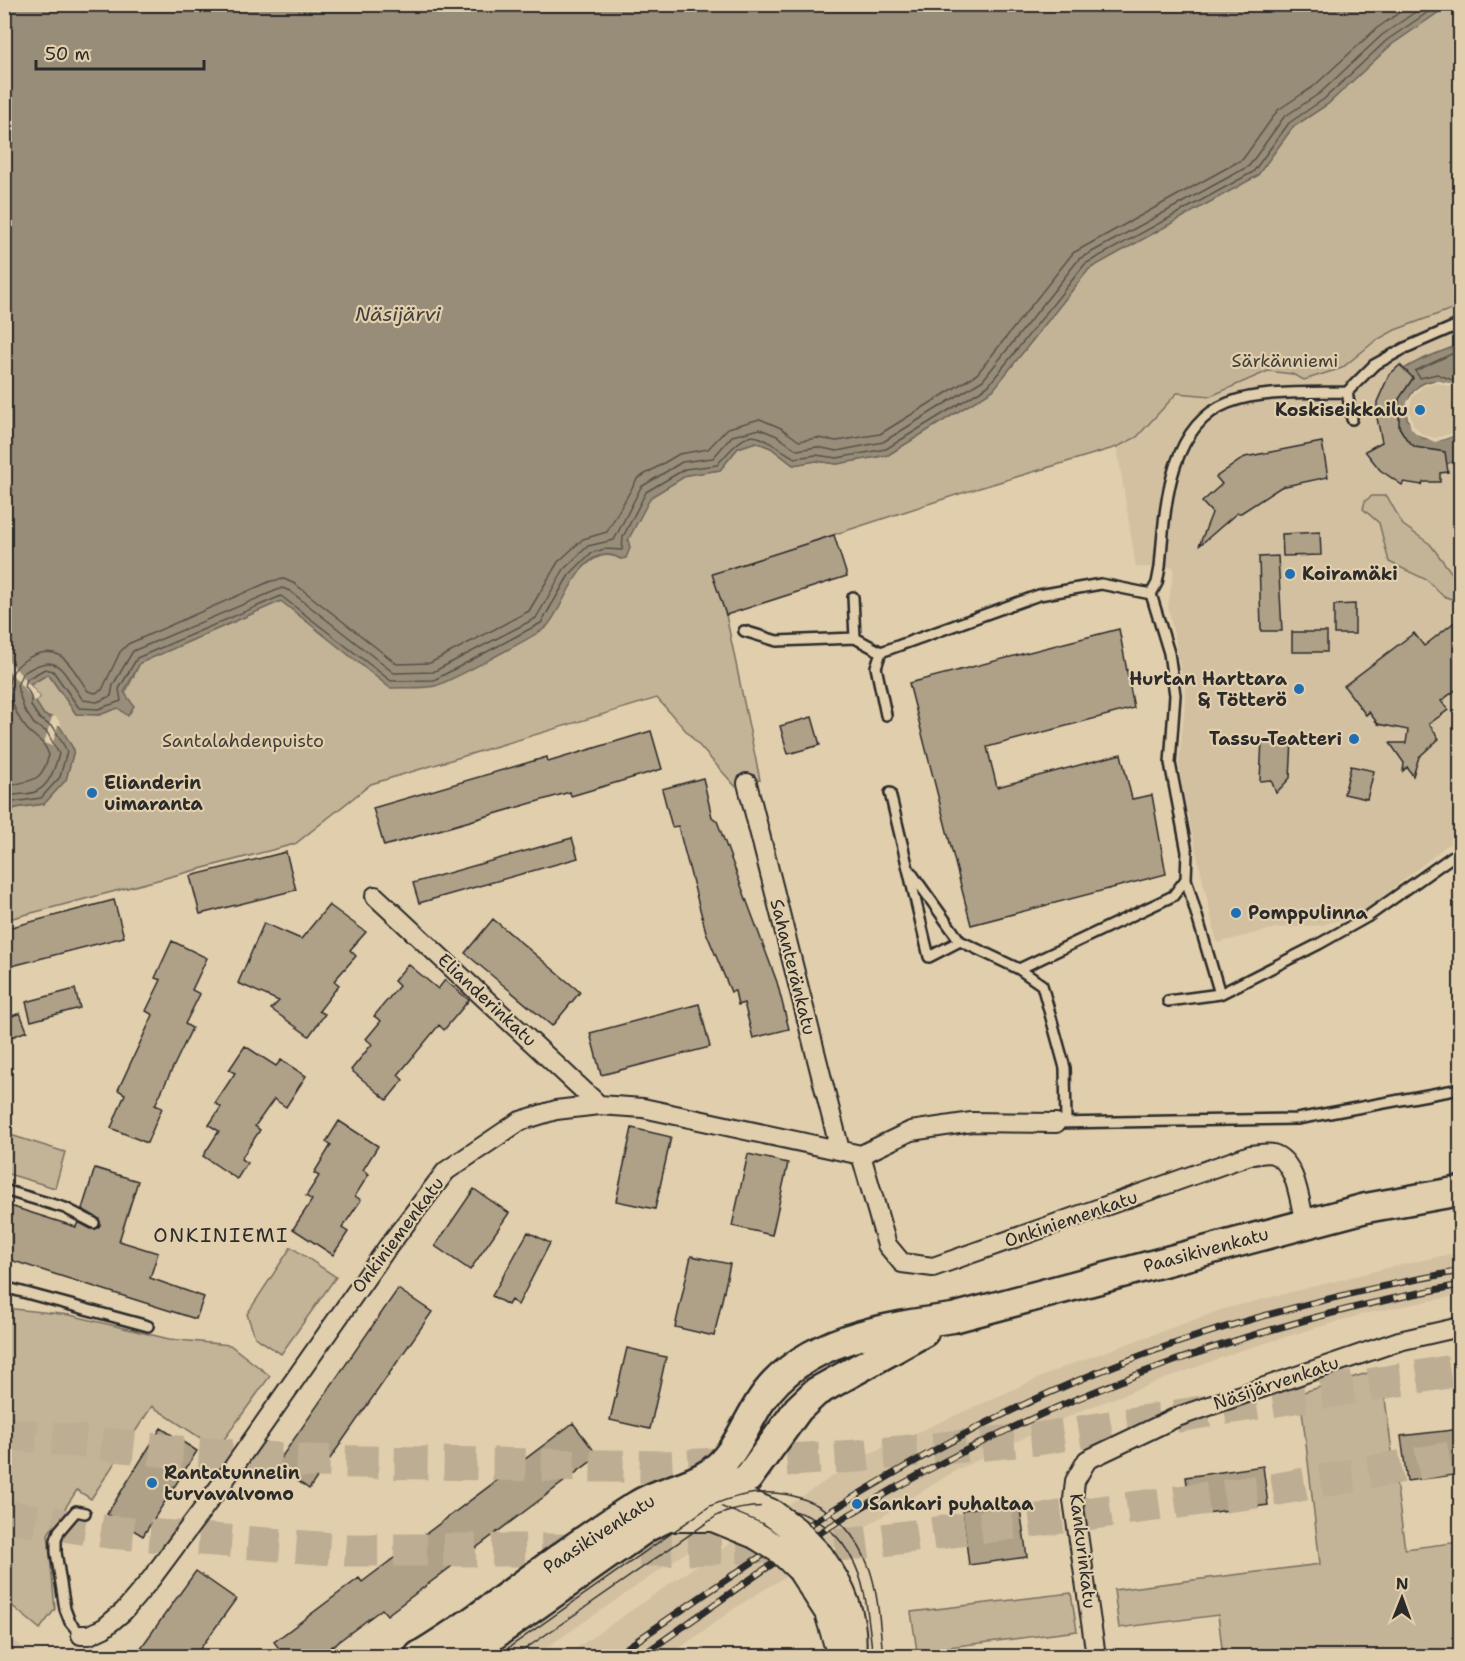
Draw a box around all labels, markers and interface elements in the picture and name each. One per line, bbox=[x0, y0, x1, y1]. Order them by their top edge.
scale bar bbox=[36, 33, 204, 71]
text: 50 m bbox=[45, 42, 90, 66]
water label: Näsijärvi bbox=[355, 301, 441, 327]
park label: Särkänniemi bbox=[1232, 349, 1338, 373]
place label: Koskiseikkailu bbox=[1275, 398, 1408, 422]
marker: Koskiseikkailu bbox=[1413, 403, 1427, 417]
place label: Koiramäki bbox=[1302, 562, 1398, 586]
marker: Koiramäki bbox=[1283, 567, 1297, 581]
place label: Hurtan Harttara & Tötterö bbox=[1129, 667, 1288, 712]
marker: Hurtan Harttara & Tötterö bbox=[1292, 682, 1306, 696]
place label: Tassu-Teatteri bbox=[1209, 727, 1342, 751]
park label: Santalahdenpuisto bbox=[162, 729, 324, 753]
marker: Tassu-Teatteri bbox=[1347, 732, 1361, 746]
place label: Elianderin uimaranta bbox=[104, 771, 204, 816]
marker: Elianderin uimaranta bbox=[85, 786, 99, 800]
street label: Sahanteränkatu bbox=[765, 896, 821, 1038]
place label: Pomppulinna bbox=[1248, 901, 1369, 925]
marker: Pomppulinna bbox=[1229, 906, 1243, 920]
street label: Elianderinkatu bbox=[432, 948, 542, 1052]
street label: Onkiniemenkatu bbox=[346, 1172, 450, 1298]
street label: Onkiniemenkatu bbox=[1001, 1185, 1141, 1253]
district label: ONKINIEMI bbox=[153, 1222, 289, 1248]
street label: Paasikivenkatu bbox=[1141, 1222, 1271, 1278]
street label: Näsijärvenkatu bbox=[1210, 1350, 1342, 1416]
place label: Rantatunnelin turvavalvomo bbox=[164, 1461, 300, 1506]
marker: Rantatunnelin turvavalvomo bbox=[145, 1476, 159, 1490]
street label: Paasikivenkatu bbox=[538, 1489, 660, 1579]
place label: Sankari puhaltaa bbox=[869, 1492, 1034, 1516]
street label: Kankurinkatu bbox=[1064, 1492, 1102, 1610]
marker: Sankari puhaltaa bbox=[850, 1497, 864, 1511]
north arrow bbox=[1372, 1568, 1432, 1628]
text: N bbox=[1396, 1573, 1409, 1594]

